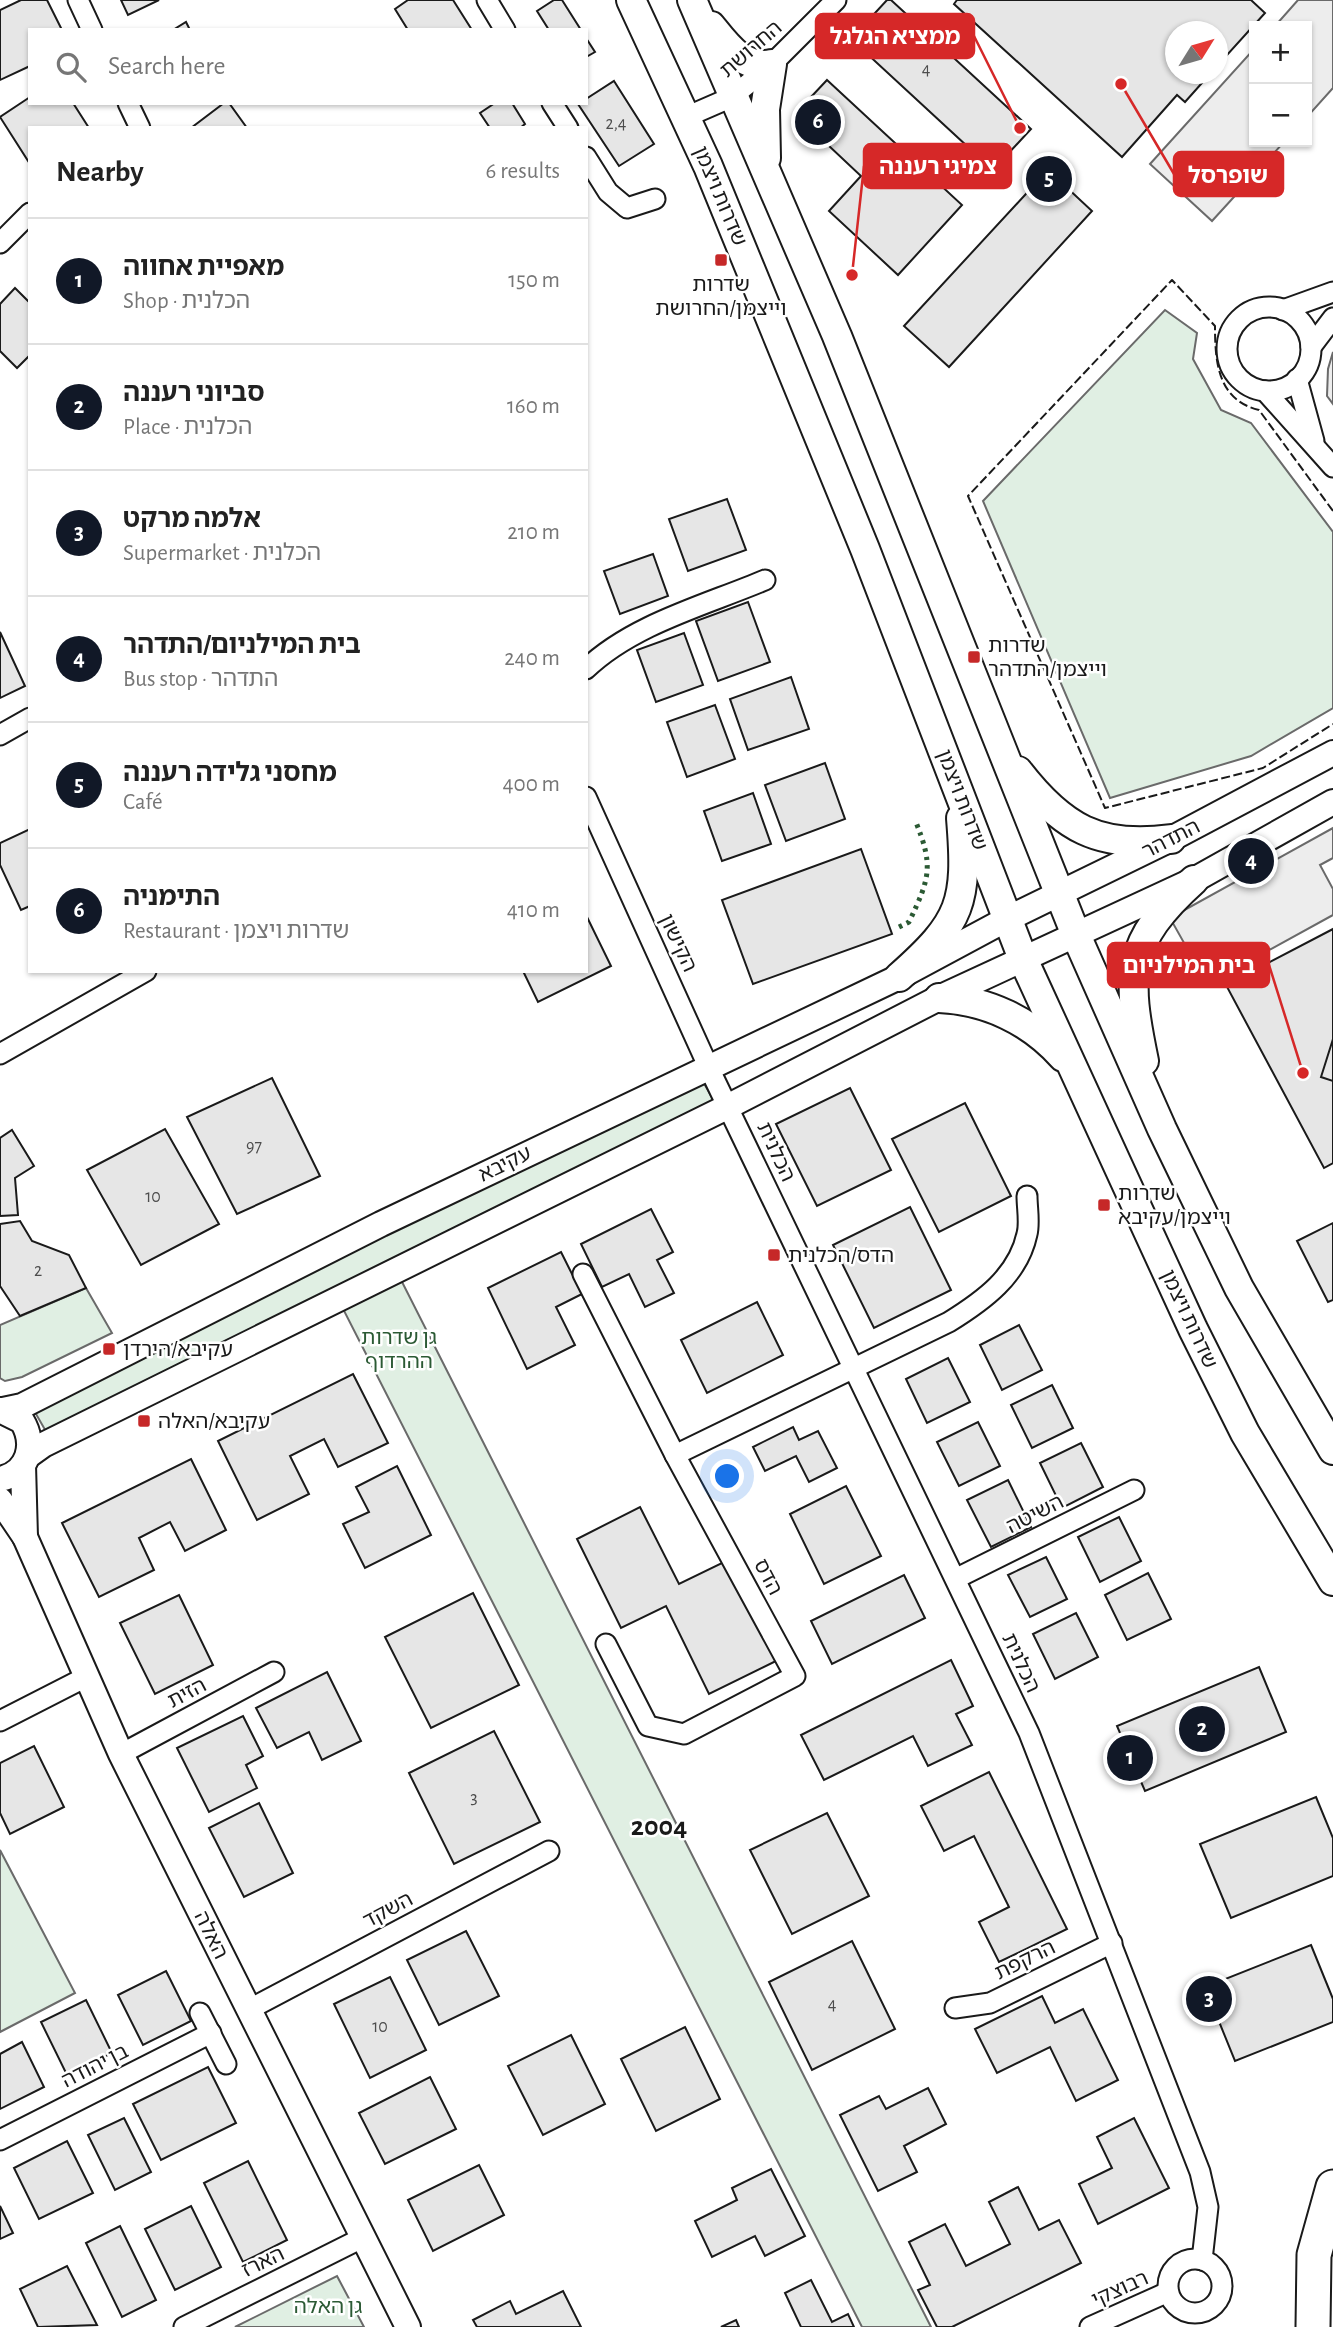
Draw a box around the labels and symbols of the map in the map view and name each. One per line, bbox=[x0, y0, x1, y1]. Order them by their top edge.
callout: ממציא הגלגל bbox=[816, 14, 974, 58]
street label: החרושת bbox=[716, 17, 786, 81]
north arrow bbox=[1165, 21, 1228, 84]
text: ממציא הגלגל bbox=[830, 26, 960, 49]
house number: 4 bbox=[922, 61, 931, 79]
pin: 6 bbox=[795, 96, 841, 148]
house number: 2,4 bbox=[606, 115, 627, 133]
street label: שדרות ויצמן bbox=[690, 143, 750, 249]
callout: צמיגי רעננה bbox=[864, 144, 1011, 188]
callout: שופרסל bbox=[1174, 152, 1283, 196]
pin: 5 bbox=[1026, 153, 1072, 205]
text: צמיגי רעננה bbox=[879, 156, 997, 179]
text: שופרסל bbox=[1188, 165, 1268, 188]
marker: שדרות וייצמן/החרושת bbox=[713, 252, 729, 268]
place label: שדרות וייצמן/החרושת bbox=[655, 274, 787, 319]
place label: שדרות וייצמן/התדהר bbox=[988, 635, 1107, 680]
marker: שדרות וייצמן/התדהר bbox=[966, 649, 982, 665]
street label: שדרות ויצמן bbox=[933, 747, 991, 853]
street label: התדהר bbox=[1139, 816, 1203, 862]
pin: 4 bbox=[1228, 835, 1274, 887]
street label: הקישון bbox=[656, 911, 700, 975]
callout: בית המילניום bbox=[1108, 943, 1269, 987]
text: בית המילניום bbox=[1123, 955, 1256, 978]
street label: הכלנית bbox=[753, 1119, 799, 1185]
house number: 97 bbox=[246, 1138, 262, 1156]
street label: עקיבא bbox=[475, 1142, 535, 1186]
place label: שדרות וייצמן/עקיבא bbox=[1118, 1183, 1231, 1228]
house number: 10 bbox=[145, 1188, 161, 1206]
marker: שדרות וייצמן/עקיבא bbox=[1096, 1197, 1112, 1213]
place label: הדס/הכלנית bbox=[788, 1245, 894, 1266]
marker: הדס/הכלנית bbox=[766, 1247, 782, 1263]
house number: 2 bbox=[34, 1262, 42, 1280]
street label: שדרות ויצמן bbox=[1157, 1266, 1221, 1372]
park label: גן שדרות ההרדוף bbox=[361, 1327, 437, 1372]
place label: עקיבא/הירדן bbox=[123, 1339, 233, 1360]
marker: עקיבא/הירדן bbox=[101, 1341, 117, 1357]
place label: עקיבא/האלה bbox=[158, 1411, 270, 1432]
marker: עקיבא/האלה bbox=[136, 1413, 152, 1429]
your location bbox=[710, 1459, 744, 1493]
street label: השיטה bbox=[1003, 1491, 1067, 1537]
street label: הדס bbox=[750, 1556, 786, 1598]
street label: הכלנית bbox=[998, 1630, 1044, 1696]
street label: הזית bbox=[164, 1674, 210, 1712]
pin: 2 bbox=[1179, 1703, 1225, 1755]
pin: 1 bbox=[1107, 1732, 1153, 1784]
house number: 3 bbox=[470, 1789, 478, 1807]
district label: 2004 bbox=[631, 1813, 687, 1841]
street label: השקד bbox=[360, 1888, 416, 1932]
street label: האלה bbox=[191, 1908, 231, 1962]
street label: הרקפת bbox=[991, 1936, 1059, 1984]
pin: 3 bbox=[1186, 1973, 1232, 2025]
house number: 4 bbox=[828, 1996, 837, 2014]
house number: 10 bbox=[372, 2018, 388, 2036]
street label: בן יהודה bbox=[58, 2040, 132, 2092]
street label: הארז bbox=[238, 2243, 288, 2281]
street label: רבוצקי bbox=[1089, 2267, 1151, 2311]
park label: גן האלה bbox=[294, 2296, 362, 2317]

